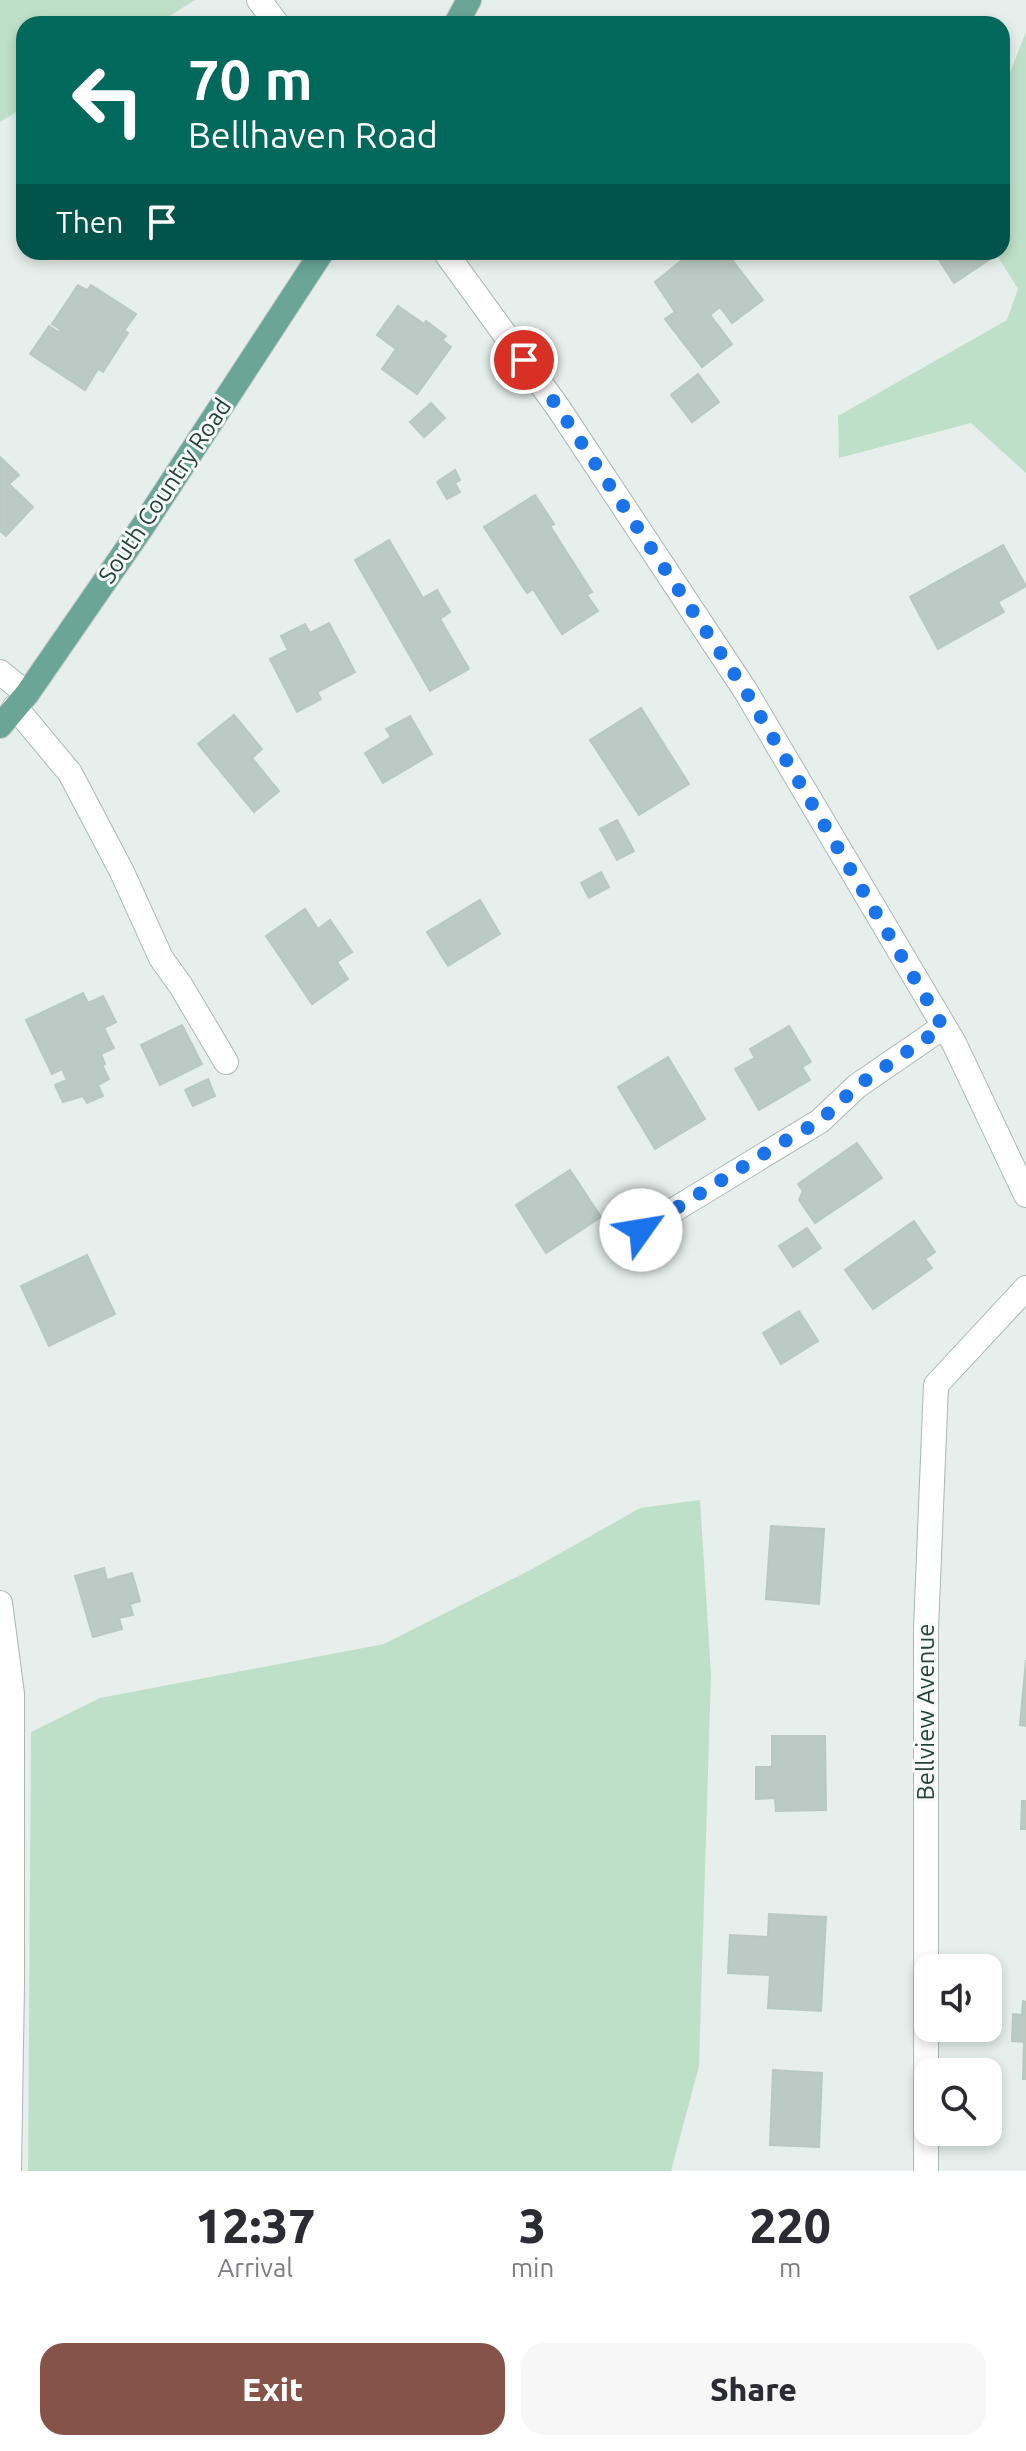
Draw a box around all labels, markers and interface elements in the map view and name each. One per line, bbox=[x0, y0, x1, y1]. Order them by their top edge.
icon: left bbox=[56, 48, 160, 152]
text: 70 m bbox=[188, 48, 313, 111]
text: Bellhaven Road bbox=[188, 114, 438, 155]
icon: arrive bbox=[140, 200, 184, 244]
text: Then bbox=[56, 205, 124, 239]
pin bbox=[490, 326, 558, 394]
icon: arrive bbox=[502, 338, 546, 382]
street label: South Country Road bbox=[93, 393, 236, 588]
position arrow bbox=[599, 1188, 683, 1272]
street label: Bellview Avenue bbox=[912, 1624, 939, 1800]
map controls bbox=[914, 1954, 1002, 2146]
button: sound bbox=[914, 1954, 1002, 2042]
button: search bbox=[914, 2058, 1002, 2146]
text: 12:37 bbox=[195, 2198, 315, 2252]
text: 3 bbox=[519, 2198, 546, 2252]
text: 220 bbox=[750, 2198, 831, 2252]
text: Arrival bbox=[217, 2253, 293, 2282]
text: min bbox=[511, 2253, 554, 2282]
text: m bbox=[779, 2253, 801, 2282]
button: Exit bbox=[40, 2343, 505, 2435]
button: Share bbox=[521, 2343, 986, 2435]

